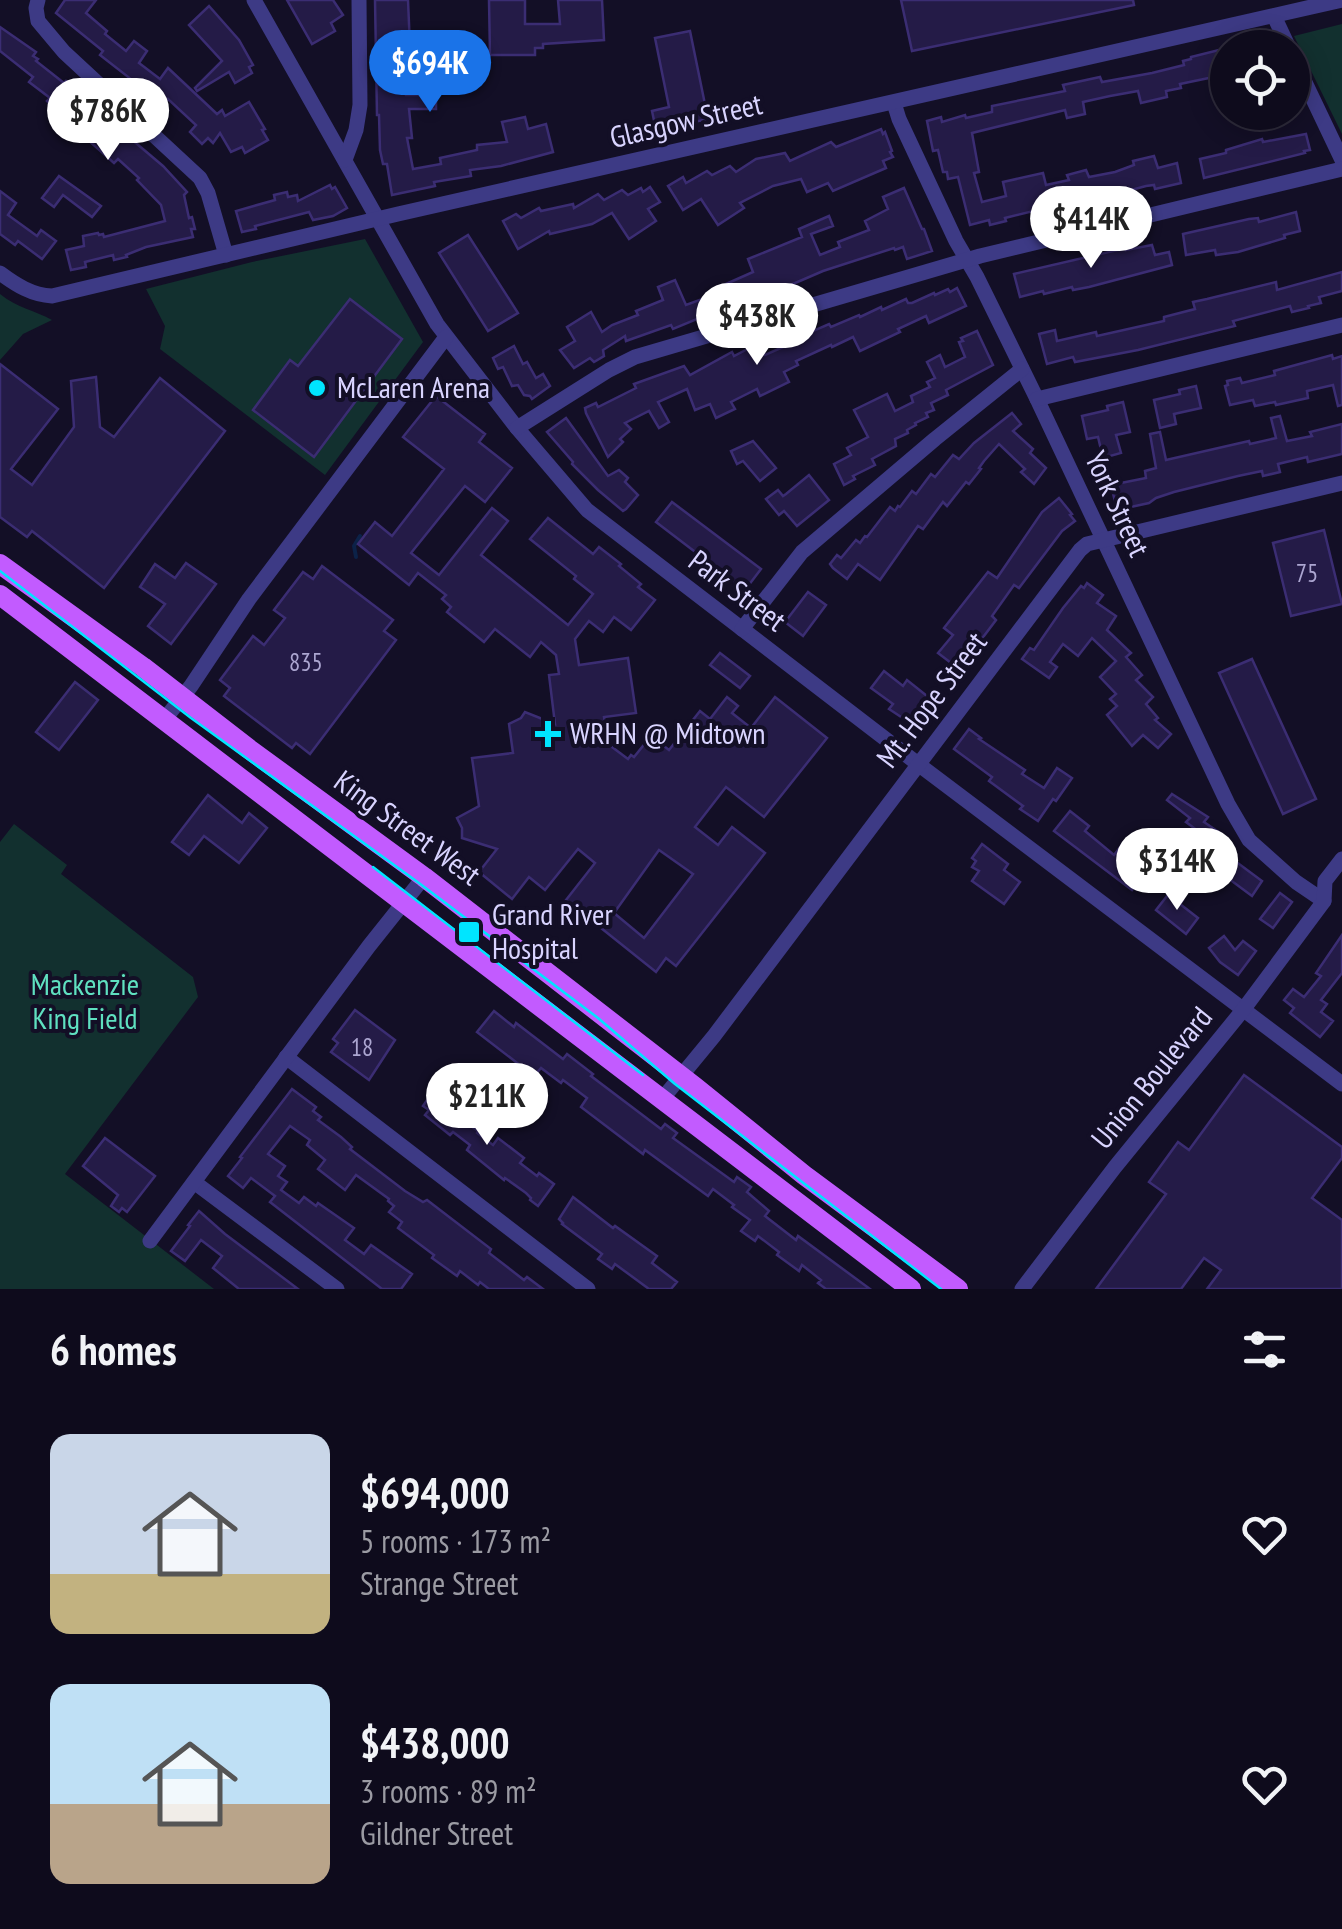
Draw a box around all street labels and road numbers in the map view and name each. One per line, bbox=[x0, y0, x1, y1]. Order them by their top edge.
street label: Glasgow Street bbox=[606, 83, 766, 156]
street label: York Street bbox=[1077, 444, 1160, 563]
street label: Park Street bbox=[681, 540, 795, 640]
street label: Mt. Hope Street bbox=[867, 623, 995, 775]
street label: King Street West bbox=[327, 761, 489, 893]
street label: Union Boulevard bbox=[1082, 998, 1220, 1156]

